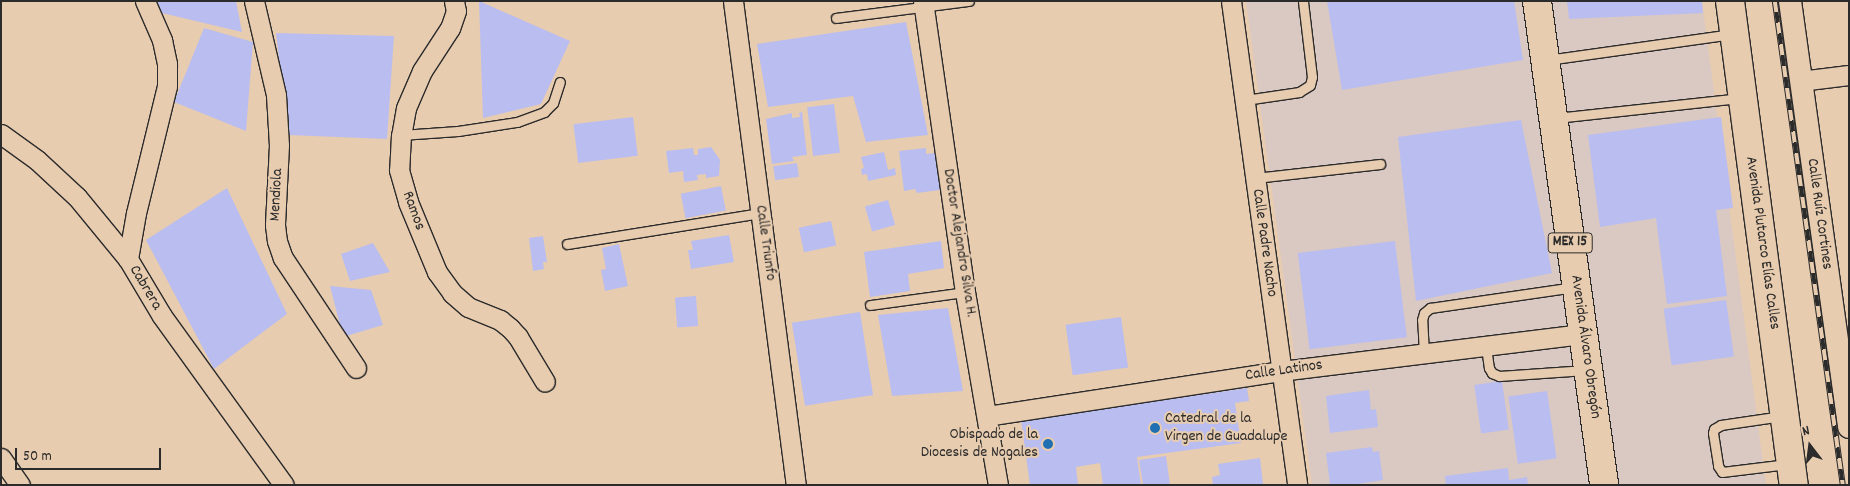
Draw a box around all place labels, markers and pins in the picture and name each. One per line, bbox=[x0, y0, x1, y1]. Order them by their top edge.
place label: Catedral de la Virgen de Guadalupe bbox=[1165, 409, 1287, 447]
marker: Catedral de la Virgen de Guadalupe bbox=[1149, 422, 1161, 434]
place label: Obispado de la Diocesis de Nogales bbox=[921, 425, 1038, 463]
marker: Obispado de la Diocesis de Nogales bbox=[1042, 438, 1054, 450]

